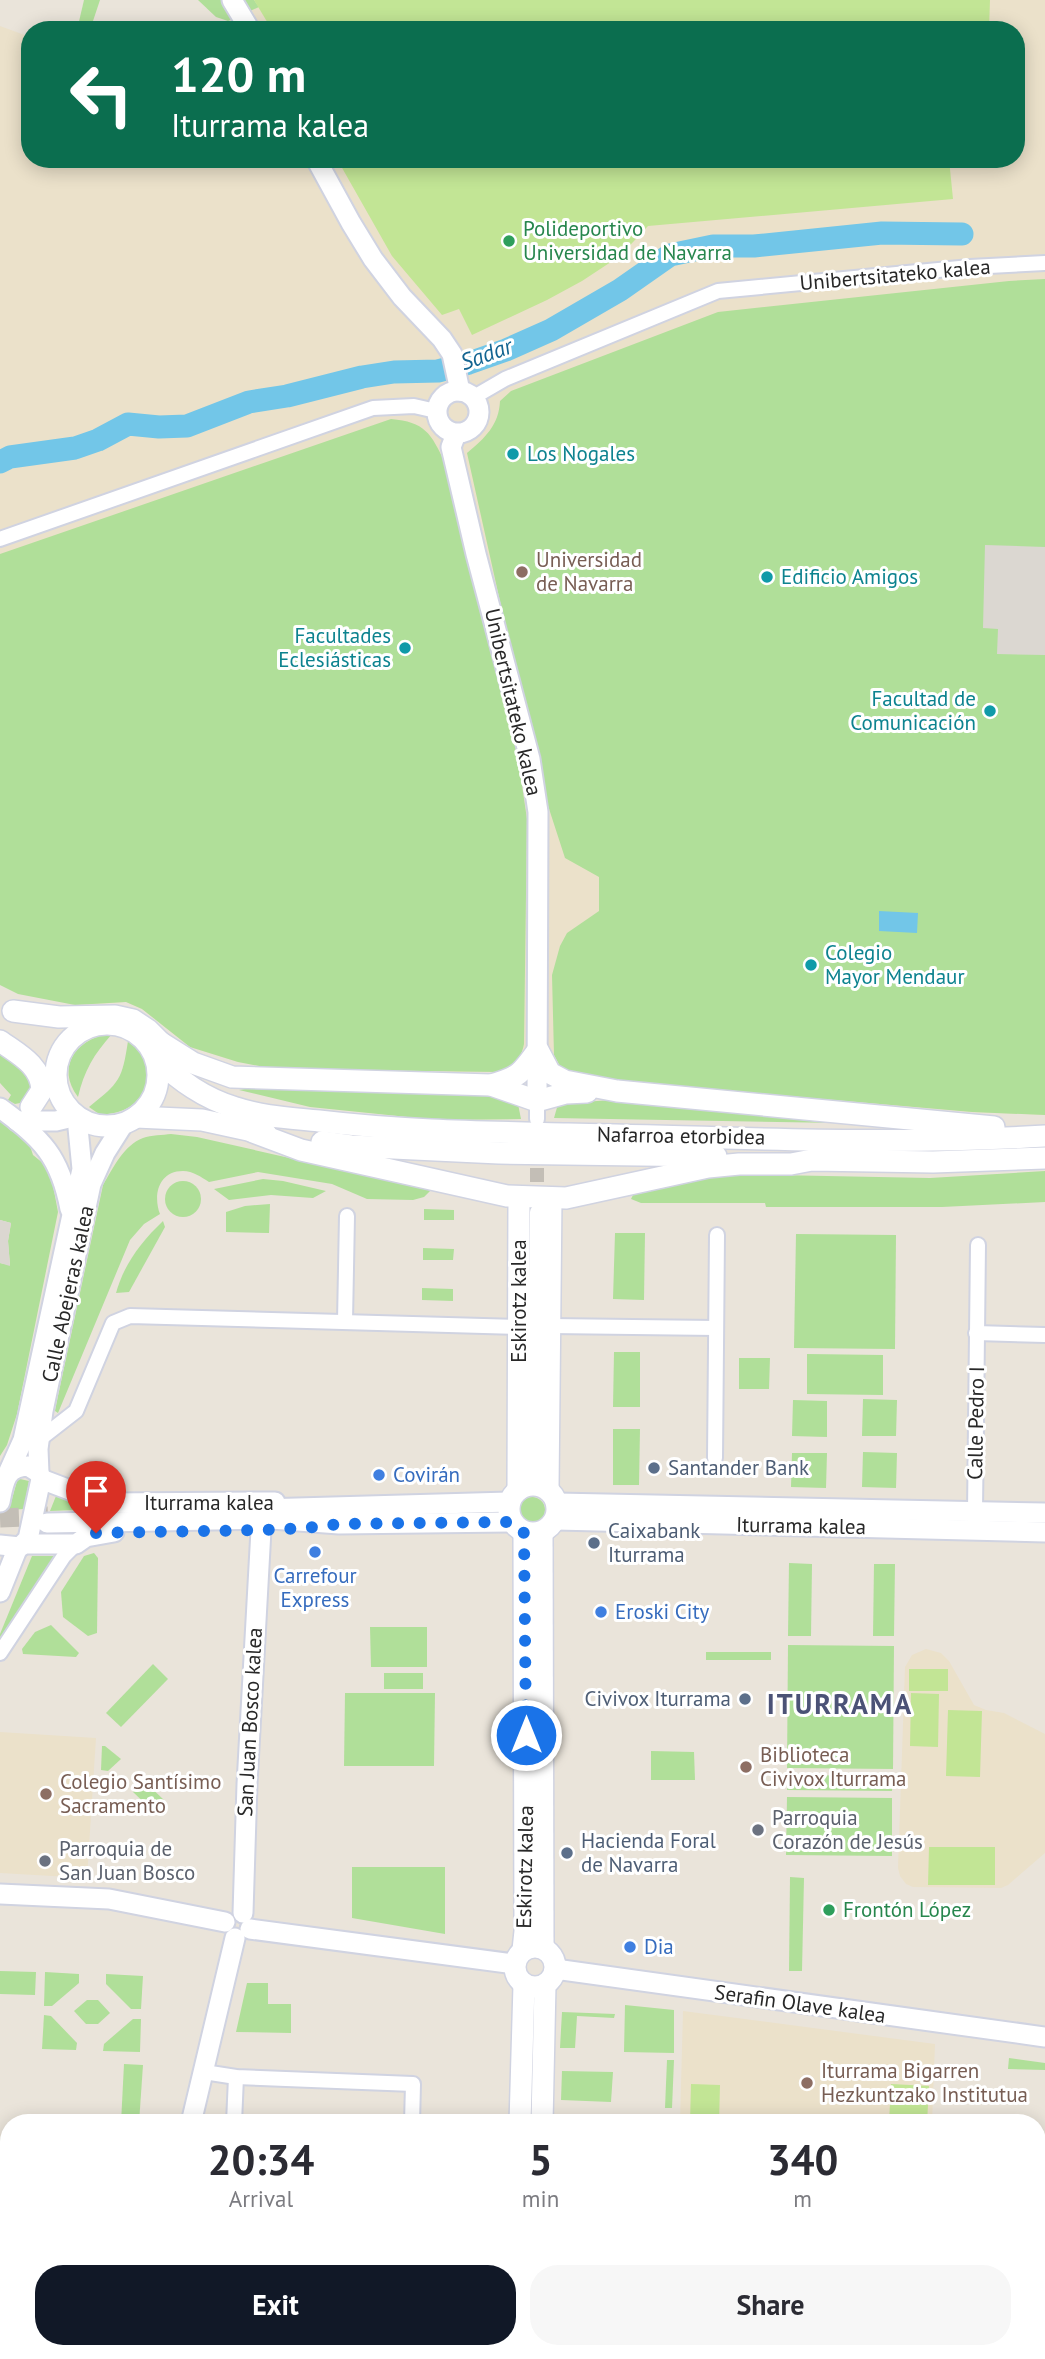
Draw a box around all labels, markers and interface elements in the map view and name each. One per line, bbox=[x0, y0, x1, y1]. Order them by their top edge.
text: 120 m bbox=[171, 42, 306, 106]
icon: left bbox=[56, 49, 147, 140]
text: Iturrama kalea bbox=[171, 104, 369, 146]
place label: Polideportivo Universidad de Navarra bbox=[523, 215, 732, 266]
marker: Polideportivo Universidad de Navarra bbox=[501, 233, 517, 249]
street label: Unibertsitateko kalea bbox=[798, 253, 992, 296]
water label: Sadar bbox=[456, 330, 517, 376]
place label: Los Nogales bbox=[527, 440, 635, 467]
marker: Los Nogales bbox=[505, 446, 521, 462]
place label: Universidad de Navarra bbox=[536, 546, 642, 597]
place label: Edificio Amigos bbox=[781, 563, 918, 590]
marker: Universidad de Navarra bbox=[514, 564, 530, 580]
marker: Edificio Amigos bbox=[759, 569, 775, 585]
street label: Unibertsitateko kalea bbox=[479, 605, 548, 798]
place label: Facultades Eclesiásticas bbox=[278, 622, 391, 673]
marker: Facultades Eclesiásticas bbox=[397, 640, 413, 656]
place label: Facultad de Comunicación bbox=[850, 685, 976, 736]
marker: Facultad de Comunicación bbox=[982, 703, 998, 719]
place label: Colegio Mayor Mendaur bbox=[825, 939, 965, 990]
marker: Colegio Mayor Mendaur bbox=[803, 957, 819, 973]
street label: Nafarroa etorbidea bbox=[597, 1121, 765, 1150]
street label: Calle Abejeras kalea bbox=[36, 1203, 99, 1385]
street label: Eskirotz kalea bbox=[505, 1239, 532, 1363]
street label: Calle Pedro I bbox=[961, 1366, 990, 1480]
place label: Santander Bank bbox=[668, 1454, 809, 1481]
marker: Santander Bank bbox=[646, 1460, 662, 1476]
pin bbox=[66, 1461, 126, 1533]
place label: Covirán bbox=[393, 1461, 460, 1488]
marker: Covirán bbox=[371, 1467, 387, 1483]
icon: arrive bbox=[77, 1472, 115, 1510]
street label: Iturrama kalea bbox=[144, 1489, 274, 1516]
street label: Iturrama kalea bbox=[736, 1511, 866, 1540]
place label: Caixabank Iturrama bbox=[608, 1517, 700, 1568]
marker: Caixabank Iturrama bbox=[586, 1535, 602, 1551]
marker: Carrefour Express bbox=[307, 1544, 323, 1560]
place label: Carrefour Express bbox=[273, 1562, 357, 1613]
place label: Eroski City bbox=[615, 1598, 710, 1625]
marker: Eroski City bbox=[593, 1604, 609, 1620]
street label: San Juan Bosco kalea bbox=[231, 1627, 268, 1817]
place label: Civivox Iturrama bbox=[584, 1685, 731, 1712]
district label: ITURRAMA bbox=[767, 1685, 913, 1722]
marker: Civivox Iturrama bbox=[737, 1691, 753, 1707]
position arrow bbox=[489, 1698, 563, 1772]
place label: Biblioteca Civivox Iturrama bbox=[760, 1741, 907, 1792]
marker: Biblioteca Civivox Iturrama bbox=[738, 1759, 754, 1775]
place label: Colegio Santísimo Sacramento bbox=[60, 1768, 221, 1819]
marker: Colegio Santísimo Sacramento bbox=[38, 1786, 54, 1802]
place label: Parroquia Corazón de Jesús bbox=[772, 1804, 923, 1855]
street label: Eskirotz kalea bbox=[510, 1805, 539, 1929]
marker: Parroquia Corazón de Jesús bbox=[750, 1822, 766, 1838]
place label: Hacienda Foral de Navarra bbox=[581, 1827, 716, 1878]
place label: Parroquia de San Juan Bosco bbox=[59, 1835, 195, 1886]
marker: Hacienda Foral de Navarra bbox=[559, 1845, 575, 1861]
marker: Parroquia de San Juan Bosco bbox=[37, 1853, 53, 1869]
place label: Frontón López bbox=[843, 1896, 971, 1923]
marker: Frontón López bbox=[821, 1902, 837, 1918]
place label: Dia bbox=[644, 1933, 674, 1960]
marker: Dia bbox=[622, 1939, 638, 1955]
street label: Serafin Olave kalea bbox=[713, 1978, 887, 2029]
place label: Iturrama Bigarren Hezkuntzako Institutua bbox=[821, 2057, 1028, 2108]
marker: Iturrama Bigarren Hezkuntzako Institutua bbox=[799, 2075, 815, 2091]
text: 20:34 bbox=[208, 2132, 314, 2187]
text: 5 bbox=[529, 2132, 552, 2187]
text: 340 bbox=[767, 2132, 838, 2187]
text: Arrival bbox=[229, 2184, 293, 2213]
text: min bbox=[522, 2184, 559, 2213]
text: m bbox=[793, 2184, 812, 2213]
button: Exit bbox=[35, 2265, 516, 2345]
button: Share bbox=[530, 2265, 1011, 2345]

